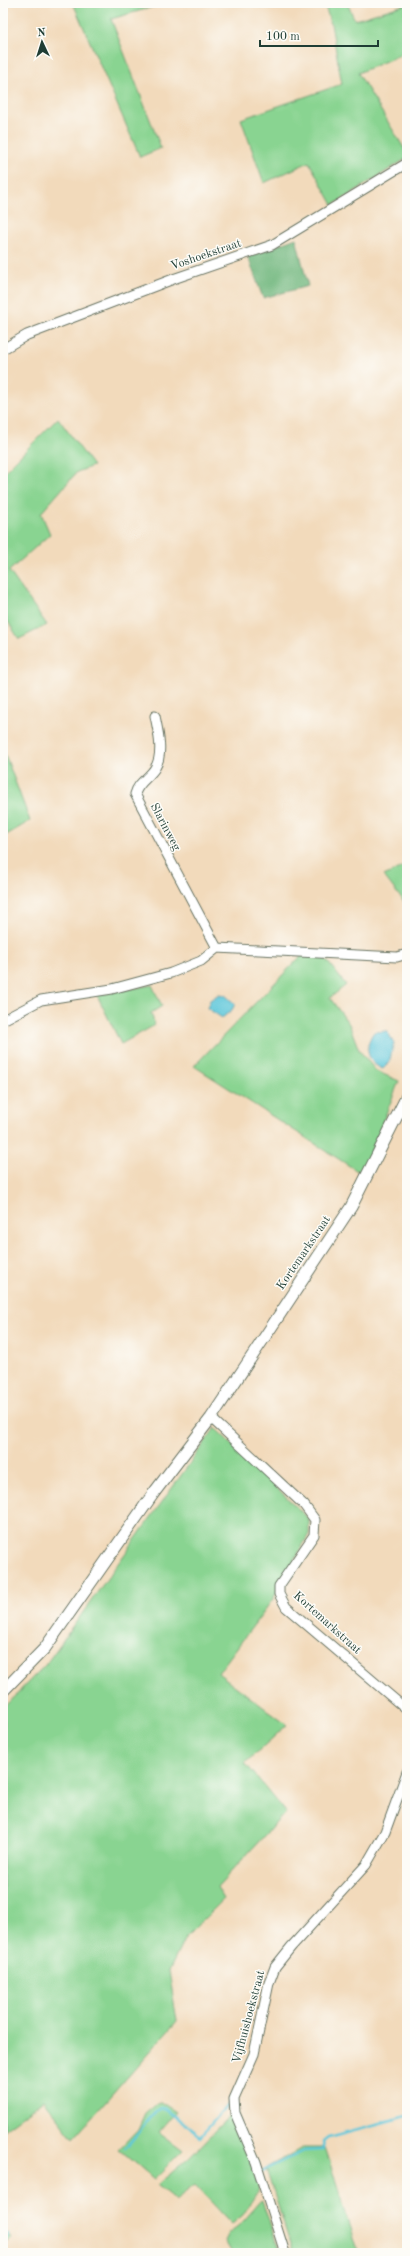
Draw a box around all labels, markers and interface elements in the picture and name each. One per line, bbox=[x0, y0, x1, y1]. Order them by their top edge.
north arrow bbox=[22, 22, 62, 62]
scale bar bbox=[260, 22, 378, 48]
text: N bbox=[37, 28, 47, 39]
text: 100 m bbox=[266, 31, 300, 43]
street label: Voshoekstraat bbox=[169, 237, 243, 273]
street label: Slarinweg bbox=[147, 801, 183, 853]
street label: Kortemarkstraat bbox=[275, 1214, 333, 1292]
street label: Kortemarkstraat bbox=[291, 1590, 363, 1656]
street label: Vijfhuishoekstraat bbox=[231, 1969, 267, 2065]

